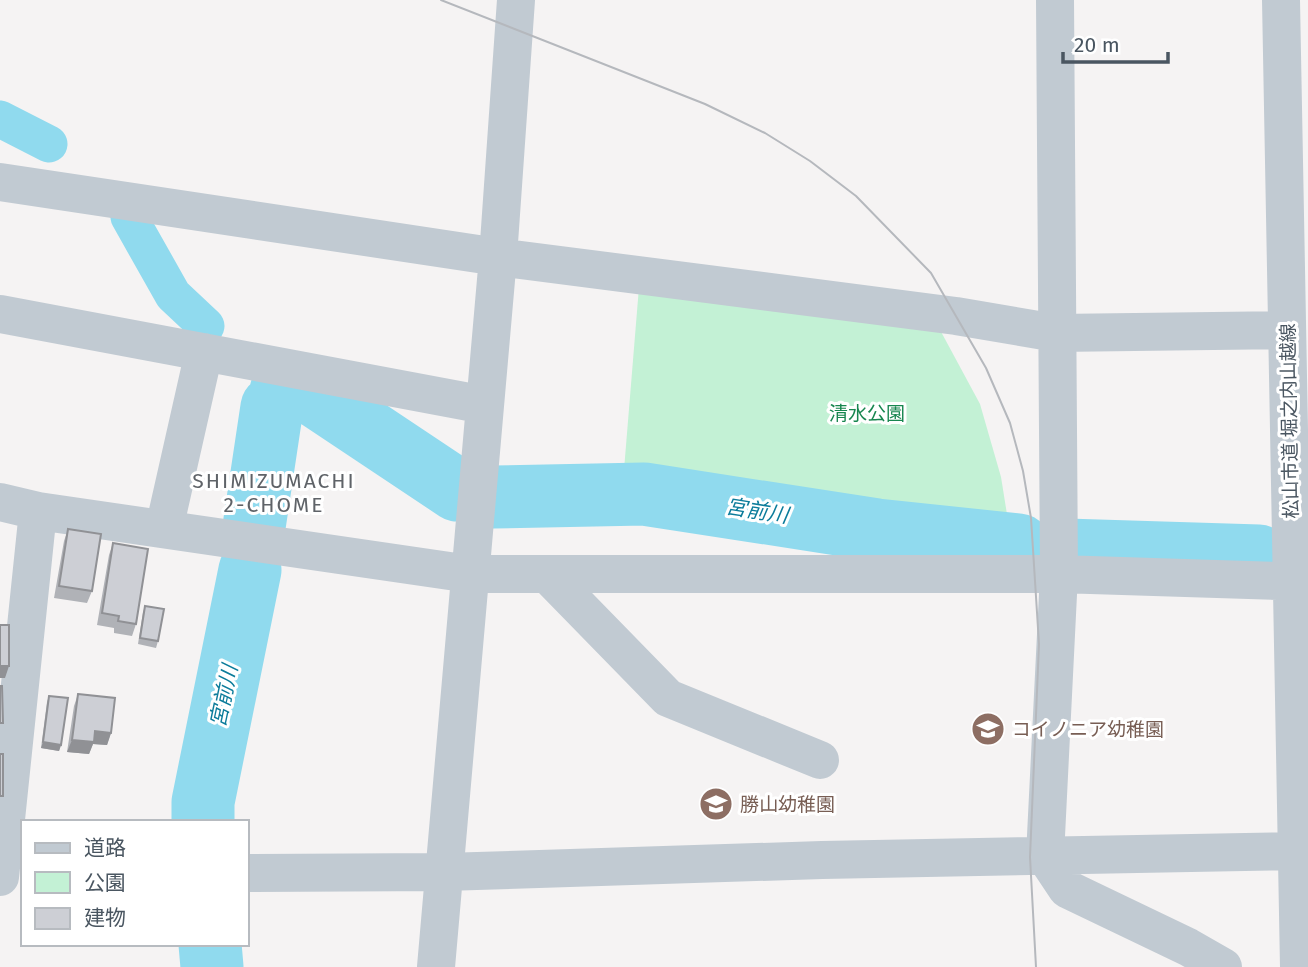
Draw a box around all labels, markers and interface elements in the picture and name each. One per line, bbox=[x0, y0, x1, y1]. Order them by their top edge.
scale bar bbox=[1063, 21, 1168, 65]
text: 20 m bbox=[1074, 32, 1120, 58]
street label: 松山市道 堀之内山越線 bbox=[1276, 323, 1303, 519]
park label: 清水公園 bbox=[829, 402, 905, 425]
district label: SHIMIZUMACHI 2-CHOME bbox=[192, 468, 356, 518]
water label: 宮前川 bbox=[724, 493, 792, 529]
water label: 宮前川 bbox=[205, 661, 244, 730]
school or university icon: コイノニア幼稚園 bbox=[969, 710, 1007, 748]
place label: コイノニア幼稚園 bbox=[1012, 718, 1164, 741]
school or university icon: 勝山幼稚園 bbox=[697, 785, 735, 823]
place label: 勝山幼稚園 bbox=[740, 793, 835, 816]
legend bbox=[21, 820, 248, 946]
text: 道路 bbox=[84, 835, 126, 861]
text: 公園 bbox=[84, 870, 126, 896]
text: 建物 bbox=[84, 905, 126, 931]

